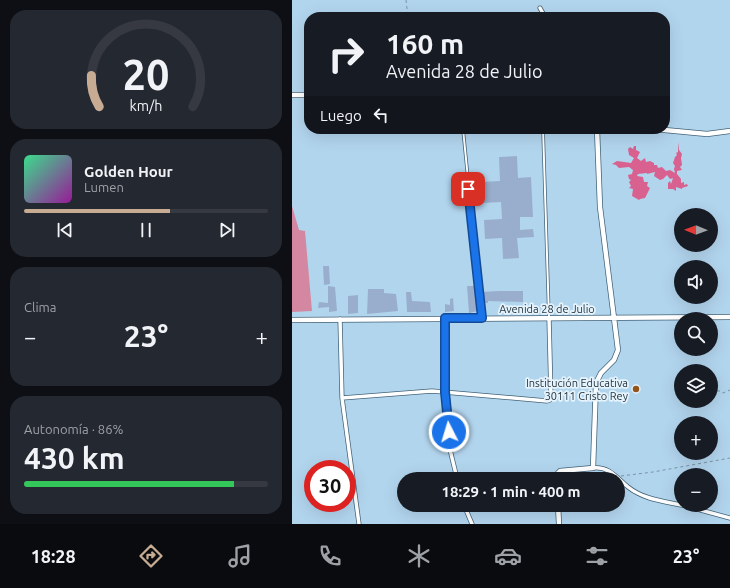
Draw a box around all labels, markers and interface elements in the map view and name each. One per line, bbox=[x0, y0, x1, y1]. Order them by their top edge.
icon: right bbox=[320, 28, 372, 80]
text: 160 m bbox=[386, 28, 464, 59]
text: 20 bbox=[123, 51, 169, 98]
text: Avenida 28 de Julio bbox=[386, 61, 542, 81]
text: km/h bbox=[130, 98, 162, 114]
icon: left bbox=[370, 104, 392, 126]
text: Luego bbox=[320, 107, 362, 124]
text: Golden Hour bbox=[84, 163, 173, 180]
pin bbox=[451, 172, 485, 206]
icon: arrive bbox=[457, 178, 479, 200]
text: Lumen bbox=[84, 180, 124, 194]
north arrow bbox=[674, 208, 718, 252]
map controls bbox=[674, 208, 718, 512]
icon: previous bbox=[54, 219, 76, 241]
icon: pause bbox=[135, 219, 157, 241]
icon: next bbox=[216, 219, 238, 241]
button: sound bbox=[674, 260, 718, 304]
text: Clima bbox=[24, 300, 56, 314]
street label: Avenida 28 de Julio bbox=[499, 303, 595, 315]
button: search bbox=[674, 312, 718, 356]
text: 23° bbox=[124, 319, 168, 353]
text: − bbox=[24, 324, 36, 349]
text: + bbox=[256, 324, 268, 349]
button: layers bbox=[674, 364, 718, 408]
place label: Institución Educativa 30111 Cristo Rey bbox=[526, 377, 629, 402]
marker: Institución Educativa 30111 Cristo Rey bbox=[631, 384, 641, 394]
position arrow bbox=[428, 411, 470, 453]
button: + bbox=[674, 416, 718, 460]
text: Autonomía · 86% bbox=[24, 422, 123, 436]
text: 430 km bbox=[24, 441, 125, 475]
speed limit sign: 30 bbox=[304, 460, 356, 512]
button: − bbox=[674, 468, 718, 512]
text: 18:29 · 1 min · 400 m bbox=[442, 483, 580, 500]
icon: directions bbox=[137, 542, 165, 570]
icon: music bbox=[226, 542, 254, 570]
icon: phone bbox=[316, 542, 344, 570]
icon: climate bbox=[405, 542, 433, 570]
icon: car bbox=[494, 542, 522, 570]
icon: filters bbox=[583, 542, 611, 570]
text: 18:28 bbox=[31, 546, 76, 566]
text: 23° bbox=[673, 546, 699, 566]

